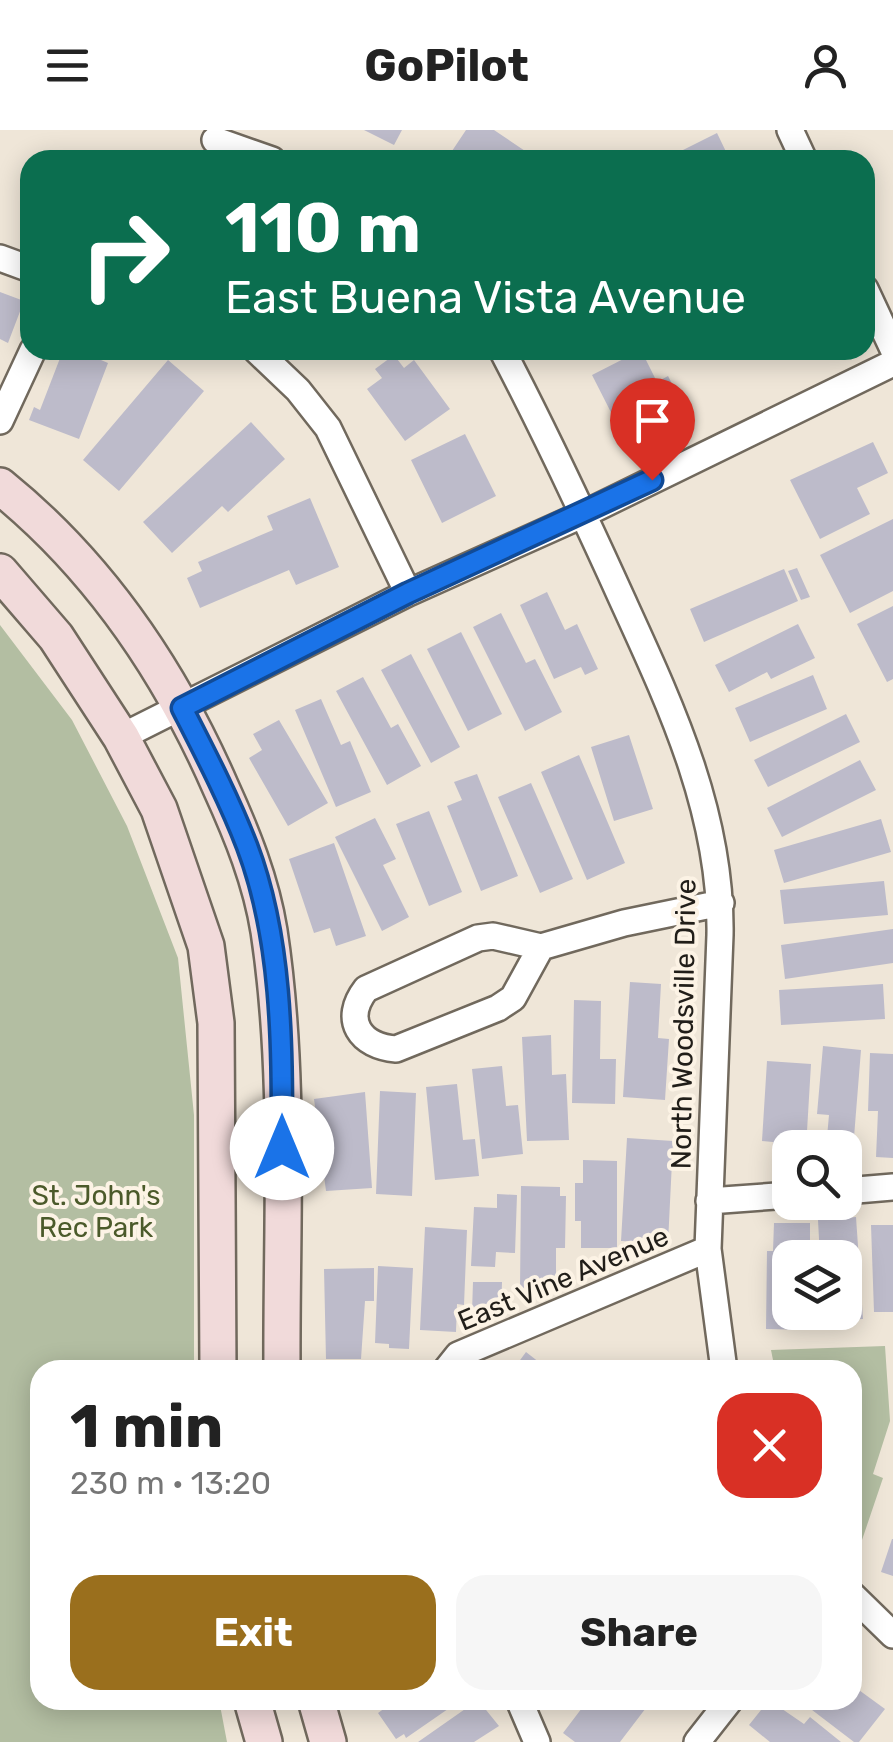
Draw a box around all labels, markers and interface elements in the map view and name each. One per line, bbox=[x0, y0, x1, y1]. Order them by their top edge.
icon: menu bbox=[40, 38, 95, 93]
icon: person bbox=[798, 38, 853, 93]
text: GoPilot bbox=[364, 39, 529, 92]
text: 110 m bbox=[225, 187, 421, 270]
icon: right bbox=[60, 190, 190, 320]
text: East Buena Vista Avenue bbox=[225, 271, 746, 324]
pin bbox=[610, 378, 695, 481]
icon: arrive bbox=[625, 393, 680, 448]
street label: North Woodsville Drive bbox=[664, 878, 703, 1170]
position arrow bbox=[230, 1096, 334, 1200]
map controls bbox=[772, 1130, 862, 1330]
button: search bbox=[772, 1130, 862, 1220]
park label: St. John's Rec Park bbox=[31, 1179, 161, 1244]
street label: East Vine Avenue bbox=[453, 1219, 673, 1338]
button: layers bbox=[772, 1240, 862, 1330]
text: 1 min bbox=[70, 1391, 223, 1462]
button: close bbox=[717, 1393, 822, 1498]
text: 230 m · 13:20 bbox=[70, 1464, 271, 1502]
button: Exit bbox=[70, 1575, 436, 1690]
button: Share bbox=[456, 1575, 822, 1690]

